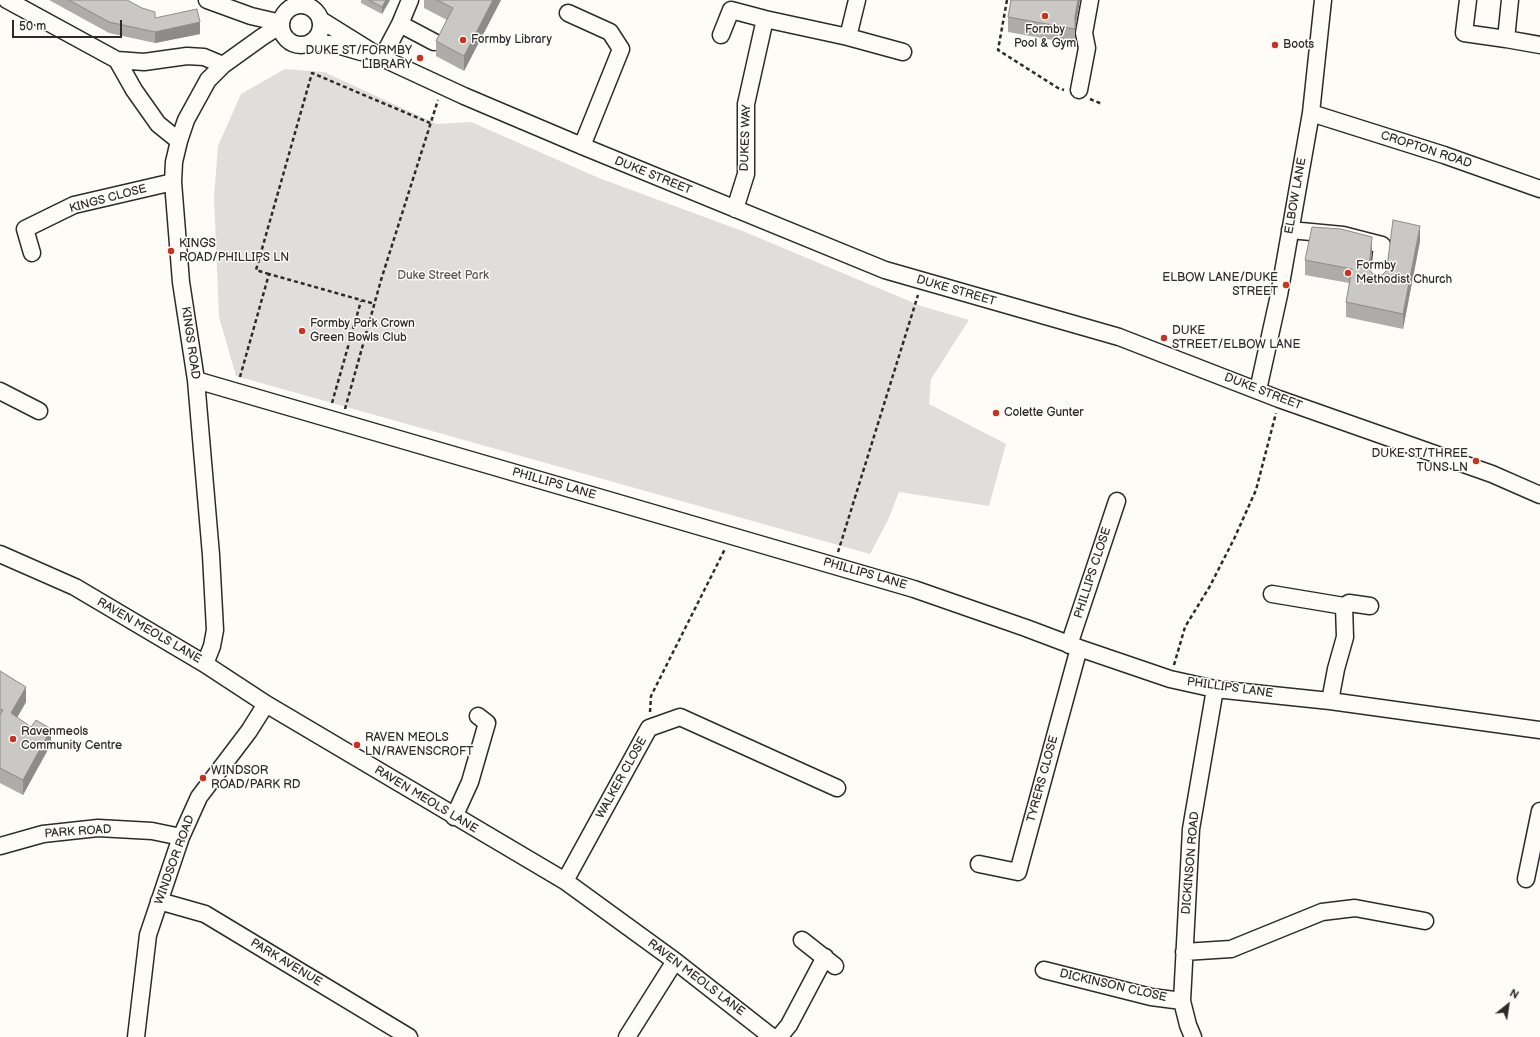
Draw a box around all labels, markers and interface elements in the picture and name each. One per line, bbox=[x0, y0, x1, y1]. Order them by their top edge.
marker: Formby Pool & Gym bbox=[1040, 11, 1050, 21]
scale bar bbox=[14, 12, 124, 38]
text: 50 m bbox=[19, 19, 46, 34]
place label: Formby Pool & Gym bbox=[1014, 23, 1076, 51]
place label: Formby Library bbox=[471, 33, 552, 47]
marker: Formby Library bbox=[458, 35, 468, 45]
place label: Boots bbox=[1283, 38, 1314, 52]
marker: Boots bbox=[1270, 40, 1280, 50]
place label: DUKE ST/FORMBY LIBRARY bbox=[305, 44, 412, 72]
marker: DUKE ST/FORMBY LIBRARY bbox=[415, 53, 425, 63]
street label: DUKES WAY bbox=[738, 104, 754, 172]
street label: CROPTON ROAD bbox=[1379, 128, 1473, 172]
street label: DUKE STREET bbox=[612, 154, 694, 198]
street label: ELBOW LANE bbox=[1282, 157, 1310, 235]
street label: KINGS CLOSE bbox=[68, 182, 148, 216]
place label: KINGS ROAD/PHILLIPS LN bbox=[179, 237, 289, 265]
marker: KINGS ROAD/PHILLIPS LN bbox=[166, 246, 176, 256]
place label: Formby Methodist Church bbox=[1356, 259, 1452, 287]
marker: Formby Methodist Church bbox=[1343, 268, 1353, 278]
park label: Duke Street Park bbox=[397, 269, 489, 283]
place label: ELBOW LANE/DUKE STREET bbox=[1162, 271, 1278, 299]
street label: DUKE STREET bbox=[914, 273, 998, 309]
marker: ELBOW LANE/DUKE STREET bbox=[1281, 280, 1291, 290]
street label: KINGS ROAD bbox=[178, 306, 202, 380]
place label: Formby Park Crown Green Bowls Club bbox=[310, 317, 415, 345]
place label: DUKE STREET/ELBOW LANE bbox=[1172, 324, 1300, 352]
marker: Formby Park Crown Green Bowls Club bbox=[297, 326, 307, 336]
marker: DUKE STREET/ELBOW LANE bbox=[1159, 333, 1169, 343]
street label: DUKE STREET bbox=[1222, 371, 1304, 413]
place label: Colette Gunter bbox=[1004, 406, 1084, 420]
marker: Colette Gunter bbox=[991, 408, 1001, 418]
place label: DUKE ST/THREE TUNS LN bbox=[1372, 447, 1468, 475]
marker: DUKE ST/THREE TUNS LN bbox=[1471, 456, 1481, 466]
street label: PHILLIPS LANE bbox=[510, 465, 598, 503]
street label: PHILLIPS CLOSE bbox=[1071, 526, 1115, 620]
street label: PHILLIPS LANE bbox=[821, 555, 909, 593]
street label: RAVEN MEOLS LANE bbox=[94, 595, 204, 667]
street label: PHILLIPS LANE bbox=[1186, 675, 1274, 701]
place label: Ravenmeols Community Centre bbox=[21, 725, 122, 753]
place label: RAVEN MEOLS LN/RAVENSCROFT bbox=[365, 731, 473, 759]
marker: Ravenmeols Community Centre bbox=[8, 734, 18, 744]
street label: TYRERS CLOSE bbox=[1025, 734, 1061, 824]
street label: WALKER CLOSE bbox=[594, 735, 650, 821]
marker: RAVEN MEOLS LN/RAVENSCROFT bbox=[352, 740, 362, 750]
street label: RAVEN MEOLS LANE bbox=[372, 763, 480, 837]
place label: WINDSOR ROAD/PARK RD bbox=[211, 764, 301, 792]
marker: WINDSOR ROAD/PARK RD bbox=[198, 773, 208, 783]
street label: DICKINSON ROAD bbox=[1179, 811, 1203, 915]
street label: WINDSOR ROAD bbox=[152, 813, 198, 907]
street label: PARK ROAD bbox=[44, 822, 112, 842]
street label: PARK AVENUE bbox=[248, 936, 324, 990]
street label: RAVEN MEOLS LANE bbox=[644, 937, 748, 1019]
street label: DICKINSON CLOSE bbox=[1058, 967, 1168, 1005]
north arrow bbox=[1488, 985, 1528, 1025]
text: N bbox=[1507, 986, 1521, 1002]

